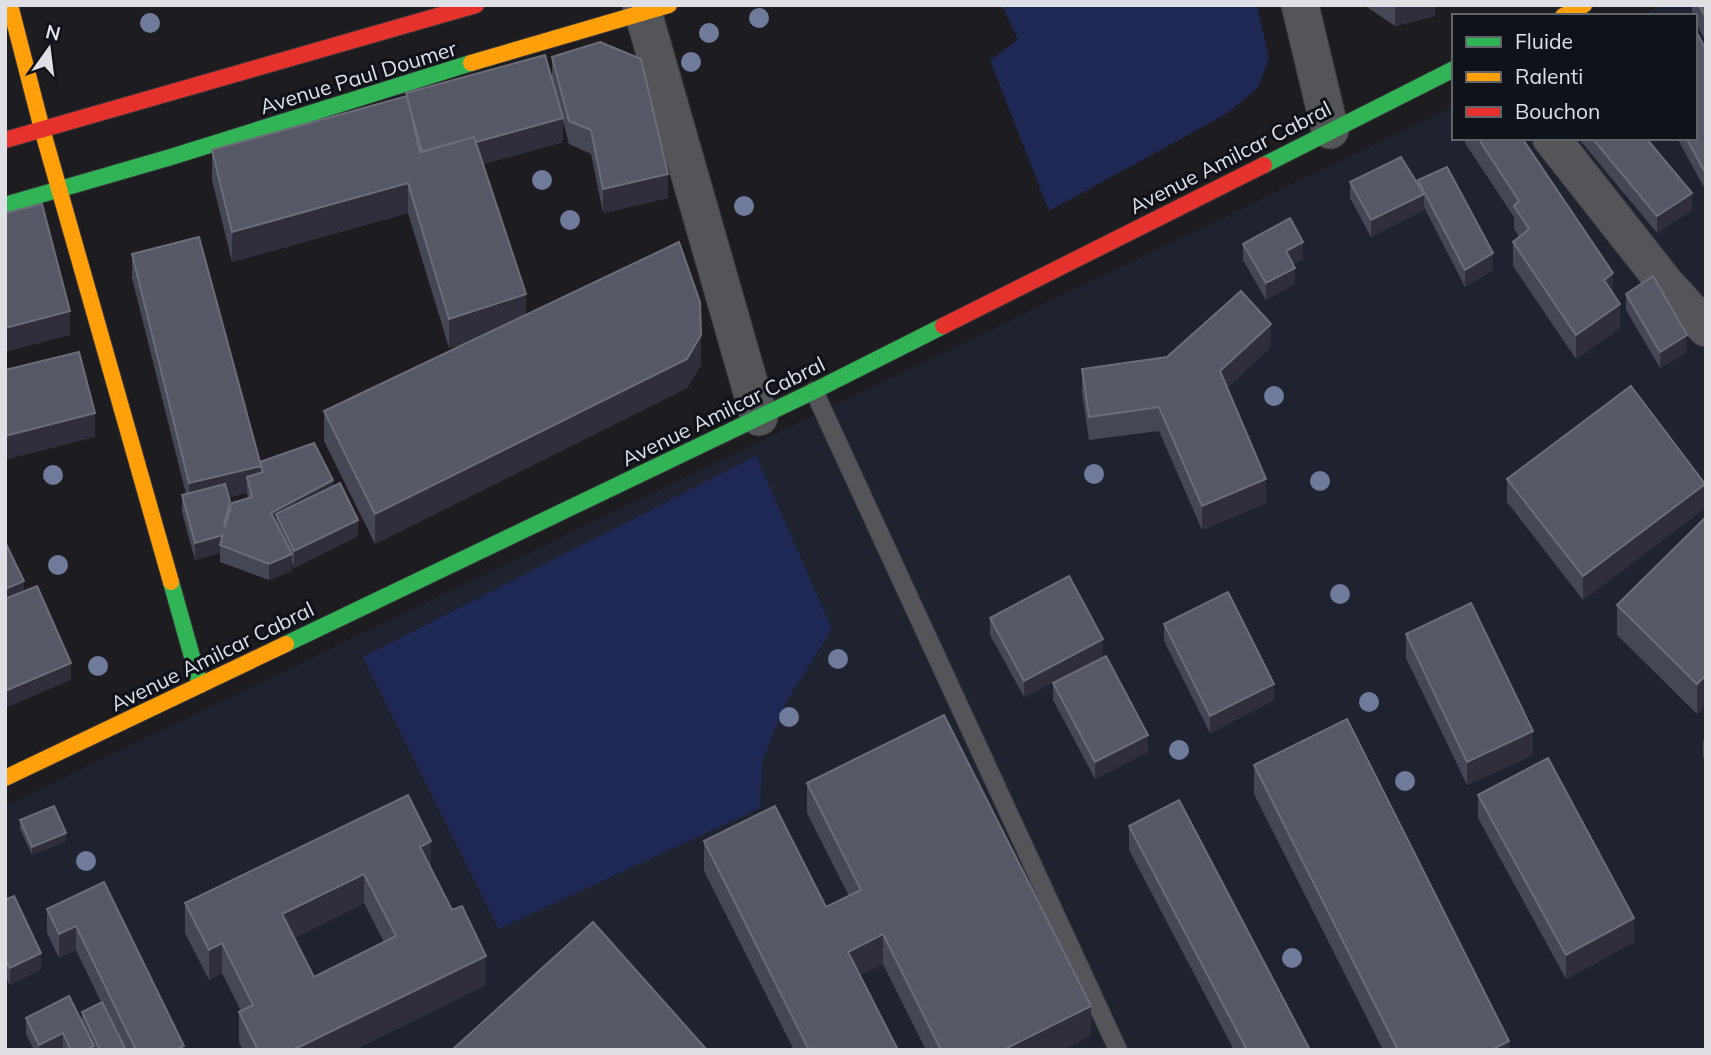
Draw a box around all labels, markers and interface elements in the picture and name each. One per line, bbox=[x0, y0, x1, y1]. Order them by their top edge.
north arrow bbox=[14, 14, 84, 84]
legend bbox=[1452, 14, 1697, 140]
text: N bbox=[43, 19, 63, 46]
text: Fluide bbox=[1515, 28, 1573, 54]
street label: Avenue Paul Doumer bbox=[257, 35, 460, 119]
text: Ralenti bbox=[1515, 63, 1583, 89]
street label: Avenue Amilcar Cabral bbox=[1125, 95, 1335, 219]
text: Bouchon bbox=[1515, 98, 1600, 124]
street label: Avenue Amilcar Cabral bbox=[617, 350, 829, 472]
street label: Avenue Amilcar Cabral bbox=[106, 595, 318, 717]

